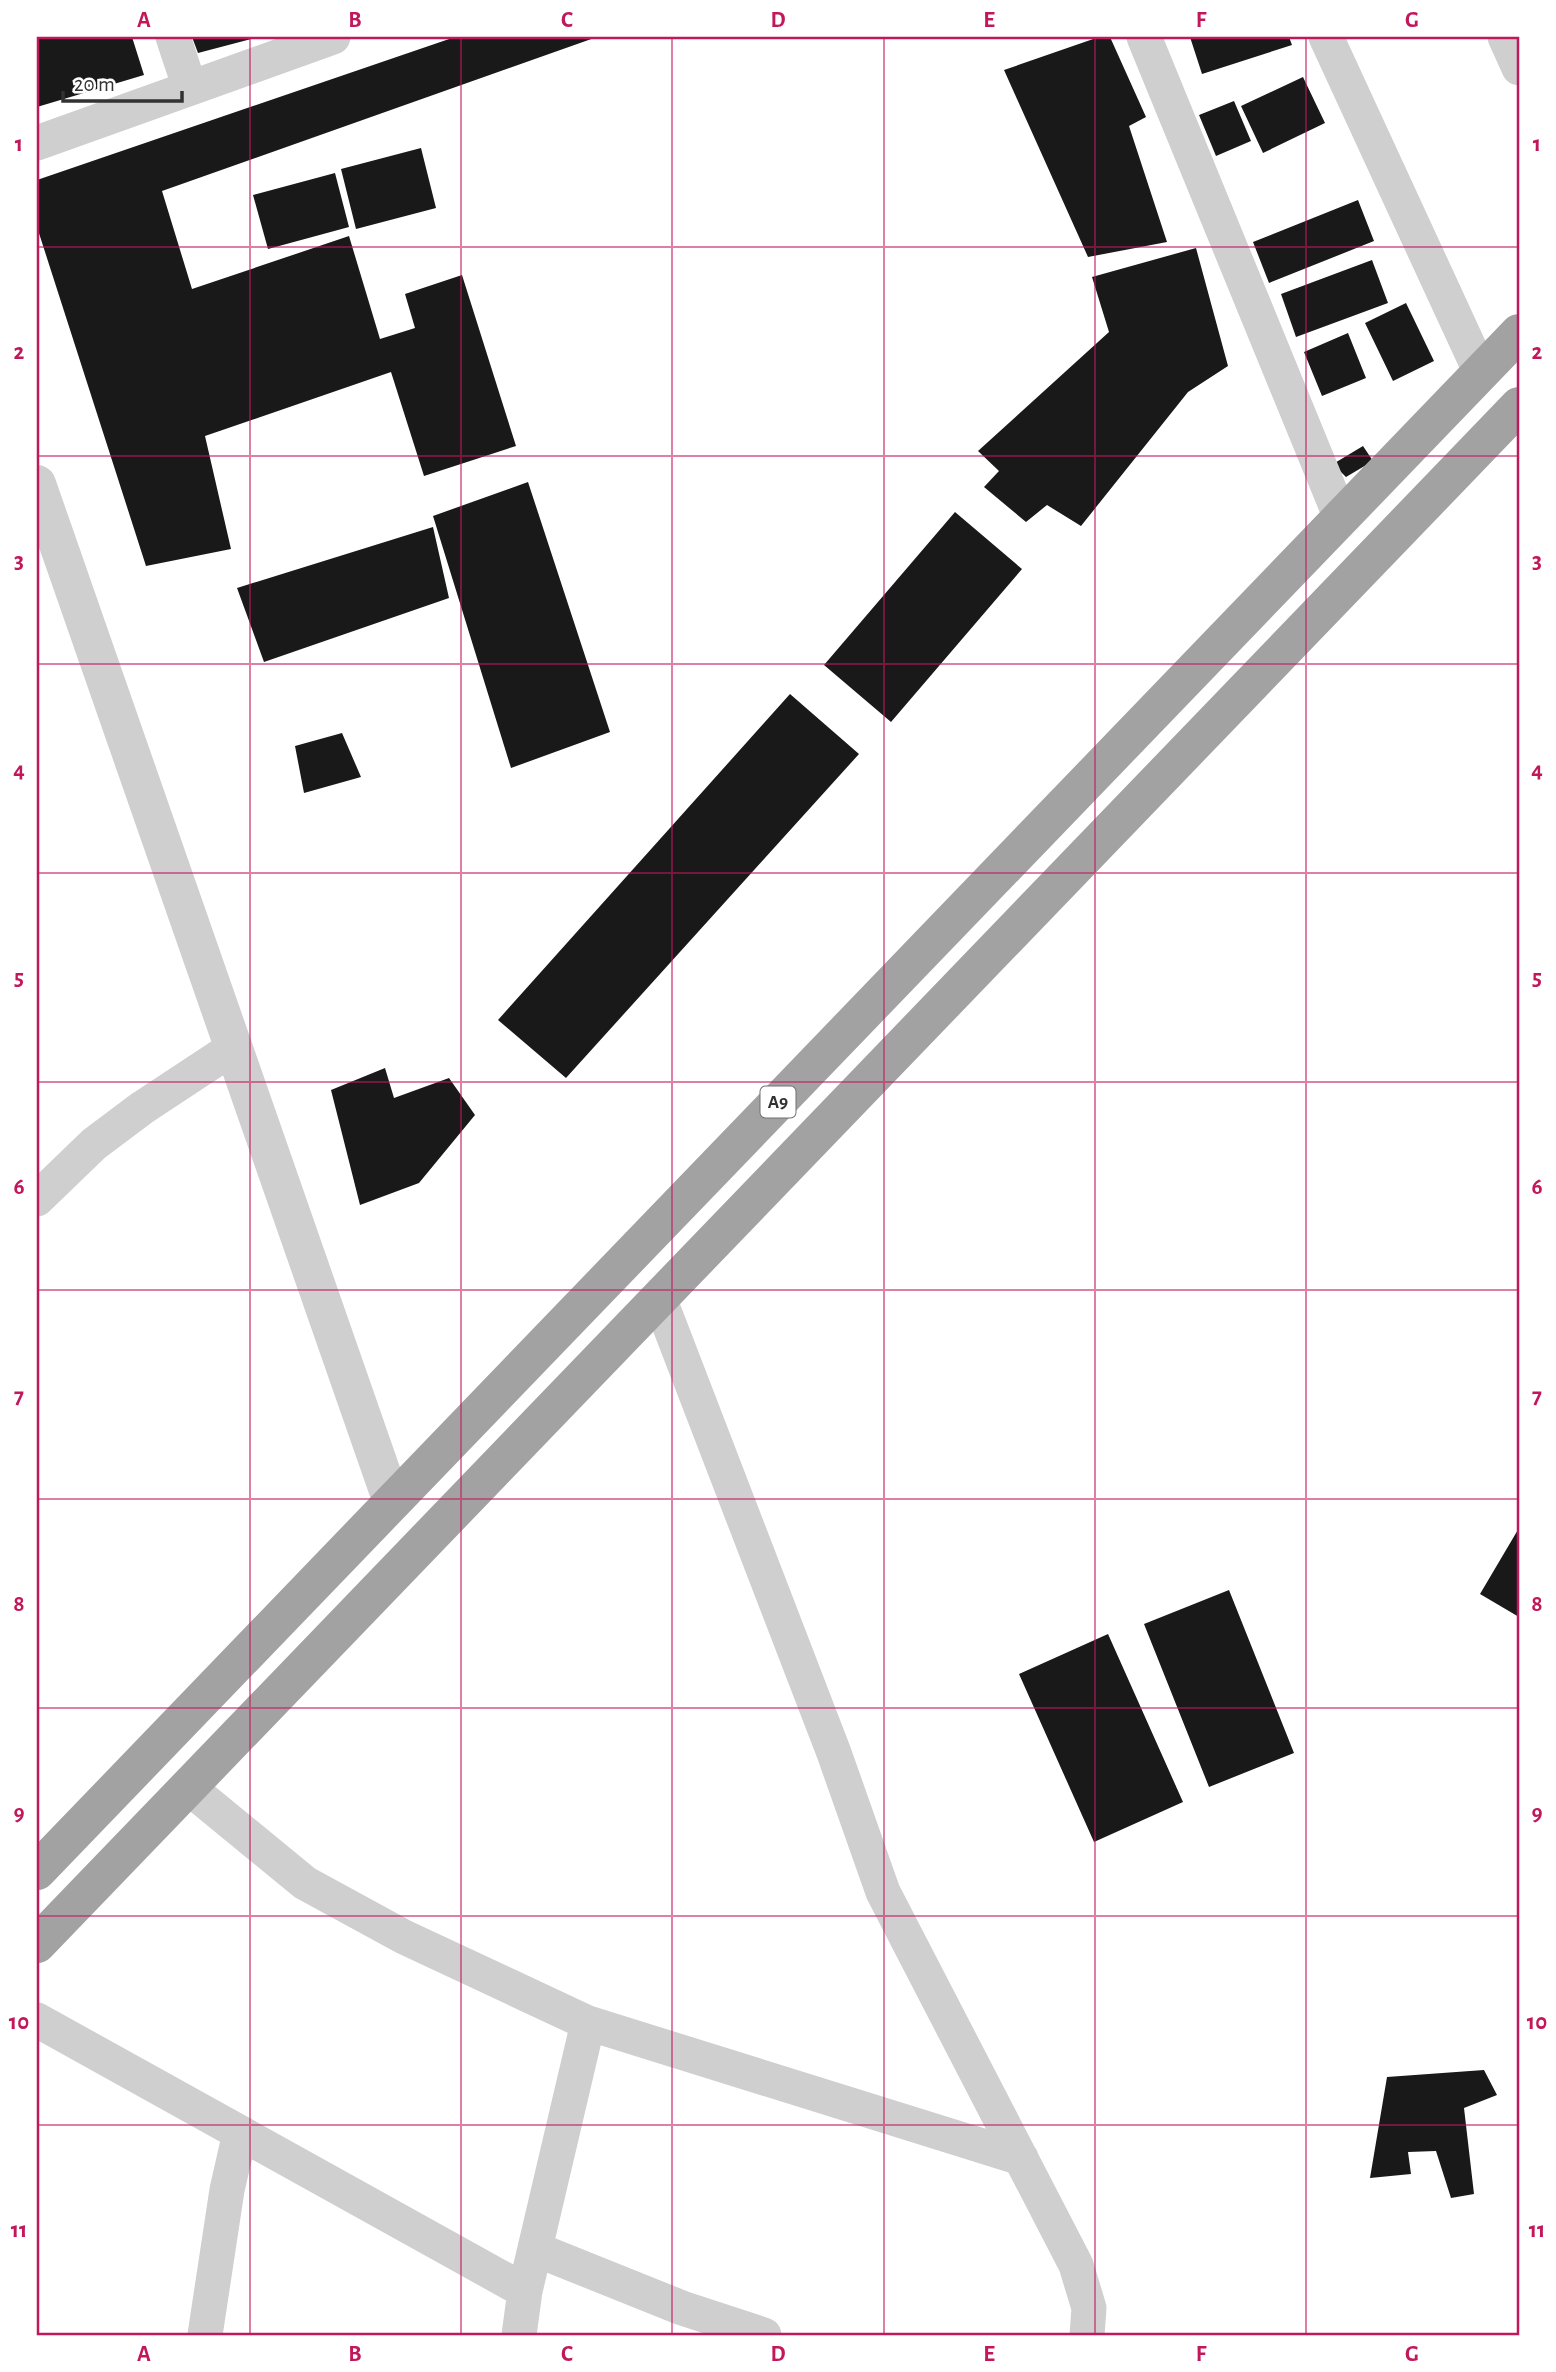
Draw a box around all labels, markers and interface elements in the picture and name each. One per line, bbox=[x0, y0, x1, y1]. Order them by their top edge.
text: A bbox=[137, 9, 151, 32]
text: B bbox=[348, 9, 362, 32]
text: C bbox=[561, 9, 573, 32]
text: D bbox=[770, 9, 786, 32]
text: E bbox=[983, 9, 995, 32]
text: F bbox=[1196, 9, 1207, 32]
text: G bbox=[1405, 9, 1419, 32]
scale bar bbox=[63, 60, 182, 104]
text: 20 m bbox=[74, 74, 115, 95]
text: 1 bbox=[15, 133, 23, 156]
text: 1 bbox=[1533, 133, 1541, 156]
text: 2 bbox=[14, 341, 25, 364]
text: 2 bbox=[1532, 341, 1543, 364]
text: 3 bbox=[14, 550, 24, 573]
text: 3 bbox=[1532, 550, 1542, 573]
text: 4 bbox=[13, 759, 25, 782]
text: 4 bbox=[1531, 759, 1543, 782]
text: 5 bbox=[14, 967, 24, 990]
text: 5 bbox=[1532, 967, 1542, 990]
road number: A9 bbox=[760, 1086, 796, 1118]
text: 6 bbox=[13, 1176, 25, 1199]
text: 6 bbox=[1531, 1176, 1543, 1199]
text: 7 bbox=[14, 1385, 24, 1408]
text: 7 bbox=[1532, 1385, 1542, 1408]
text: 8 bbox=[13, 1593, 25, 1616]
text: 8 bbox=[1531, 1593, 1543, 1616]
text: 9 bbox=[13, 1802, 25, 1825]
text: 9 bbox=[1531, 1802, 1543, 1825]
text: 10 bbox=[9, 2011, 29, 2034]
text: 10 bbox=[1527, 2011, 1547, 2034]
text: 11 bbox=[11, 2219, 27, 2242]
text: 11 bbox=[1529, 2219, 1545, 2242]
text: A bbox=[137, 2343, 151, 2366]
text: B bbox=[348, 2343, 362, 2366]
text: C bbox=[561, 2343, 573, 2366]
text: D bbox=[770, 2343, 786, 2366]
text: E bbox=[983, 2343, 995, 2366]
text: F bbox=[1196, 2343, 1207, 2366]
text: G bbox=[1405, 2343, 1419, 2366]

